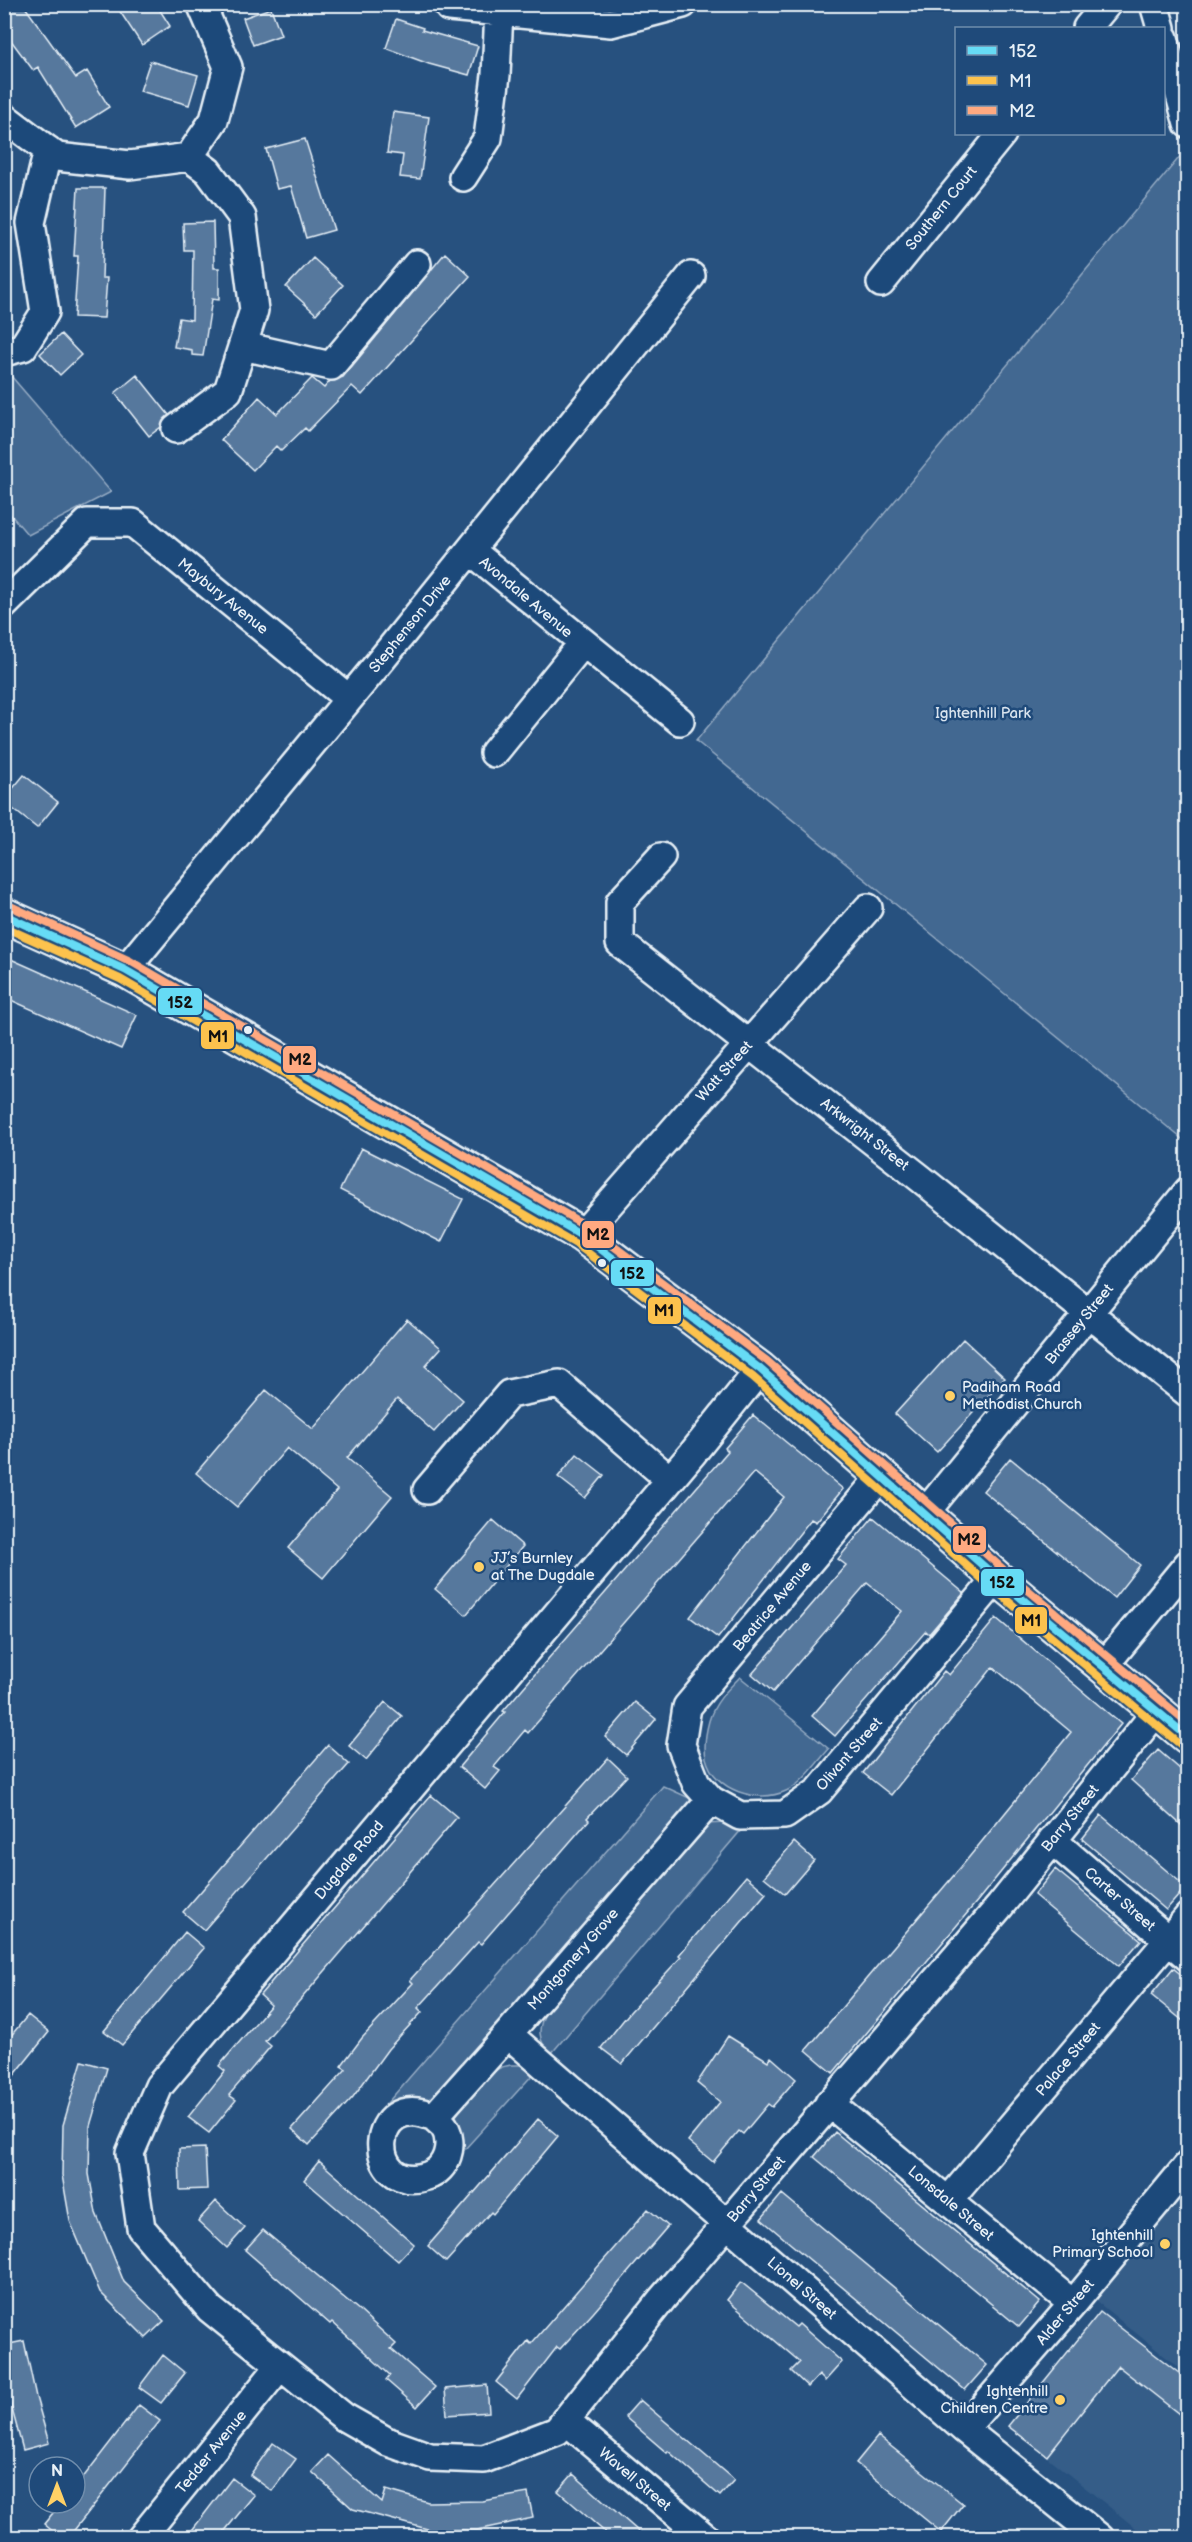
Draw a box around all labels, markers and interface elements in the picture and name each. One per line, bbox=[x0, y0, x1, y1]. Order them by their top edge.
legend bbox=[955, 27, 1165, 135]
text: 152 bbox=[1009, 41, 1037, 62]
text: M1 bbox=[1009, 71, 1032, 92]
text: M2 bbox=[1009, 101, 1036, 122]
street label: Southern Court bbox=[902, 162, 981, 254]
street label: Avondale Avenue bbox=[475, 553, 576, 642]
street label: Maybury Avenue bbox=[173, 554, 272, 639]
street label: Stephenson Drive bbox=[365, 572, 456, 677]
park label: Ightenhill Park bbox=[935, 704, 1032, 723]
line badge: 152 bbox=[157, 987, 203, 1016]
text: 152 bbox=[167, 994, 193, 1013]
line badge: M1 bbox=[200, 1021, 235, 1050]
unlabelled marker bbox=[242, 1024, 254, 1036]
text: M1 bbox=[208, 1028, 228, 1047]
street label: Watt Street bbox=[692, 1037, 757, 1106]
line badge: M2 bbox=[282, 1045, 317, 1074]
text: M2 bbox=[288, 1051, 312, 1070]
street label: Arkwright Street bbox=[817, 1094, 913, 1175]
line badge: M2 bbox=[581, 1220, 615, 1249]
text: M2 bbox=[586, 1226, 610, 1245]
unlabelled marker bbox=[596, 1257, 608, 1269]
line badge: 152 bbox=[610, 1259, 655, 1287]
text: 152 bbox=[619, 1265, 645, 1284]
street label: Brassey Street bbox=[1041, 1280, 1118, 1368]
line badge: M1 bbox=[647, 1296, 682, 1325]
text: M1 bbox=[654, 1302, 674, 1321]
place label: Padiham Road Methodist Church bbox=[962, 1378, 1082, 1414]
marker: Padiham Road Methodist Church bbox=[943, 1389, 957, 1403]
line badge: M2 bbox=[952, 1525, 987, 1554]
text: M2 bbox=[957, 1531, 981, 1550]
place label: JJ’s Burnley at The Dugdale bbox=[491, 1549, 595, 1585]
street label: Beatrice Avenue bbox=[729, 1557, 816, 1656]
marker: JJ’s Burnley at The Dugdale bbox=[472, 1560, 486, 1574]
line badge: 152 bbox=[980, 1568, 1025, 1597]
text: 152 bbox=[989, 1574, 1015, 1593]
line badge: M1 bbox=[1014, 1606, 1048, 1635]
text: M1 bbox=[1021, 1612, 1041, 1631]
street label: Olivant Street bbox=[812, 1713, 887, 1795]
street label: Barry Street bbox=[1037, 1781, 1104, 1856]
street label: Dugdale Road bbox=[311, 1817, 388, 1904]
street label: Carter Street bbox=[1080, 1863, 1159, 1936]
street label: Montgomery Grove bbox=[524, 1904, 623, 2014]
street label: Palace Street bbox=[1032, 2018, 1105, 2100]
street label: Barry Street bbox=[723, 2152, 790, 2226]
street label: Lonsdale Street bbox=[904, 2162, 998, 2245]
place label: Ightenhill Primary School bbox=[1052, 2226, 1153, 2262]
marker: Ightenhill Primary School bbox=[1158, 2237, 1172, 2251]
street label: Lionel Street bbox=[763, 2253, 841, 2324]
street label: Alder Street bbox=[1032, 2275, 1099, 2349]
place label: Ightenhill Children Centre bbox=[941, 2382, 1048, 2418]
marker: Ightenhill Children Centre bbox=[1053, 2393, 1067, 2407]
street label: Tedder Avenue bbox=[172, 2407, 251, 2498]
street label: Wavell Street bbox=[595, 2444, 675, 2515]
north arrow bbox=[27, 2455, 87, 2515]
text: N bbox=[51, 2462, 63, 2481]

